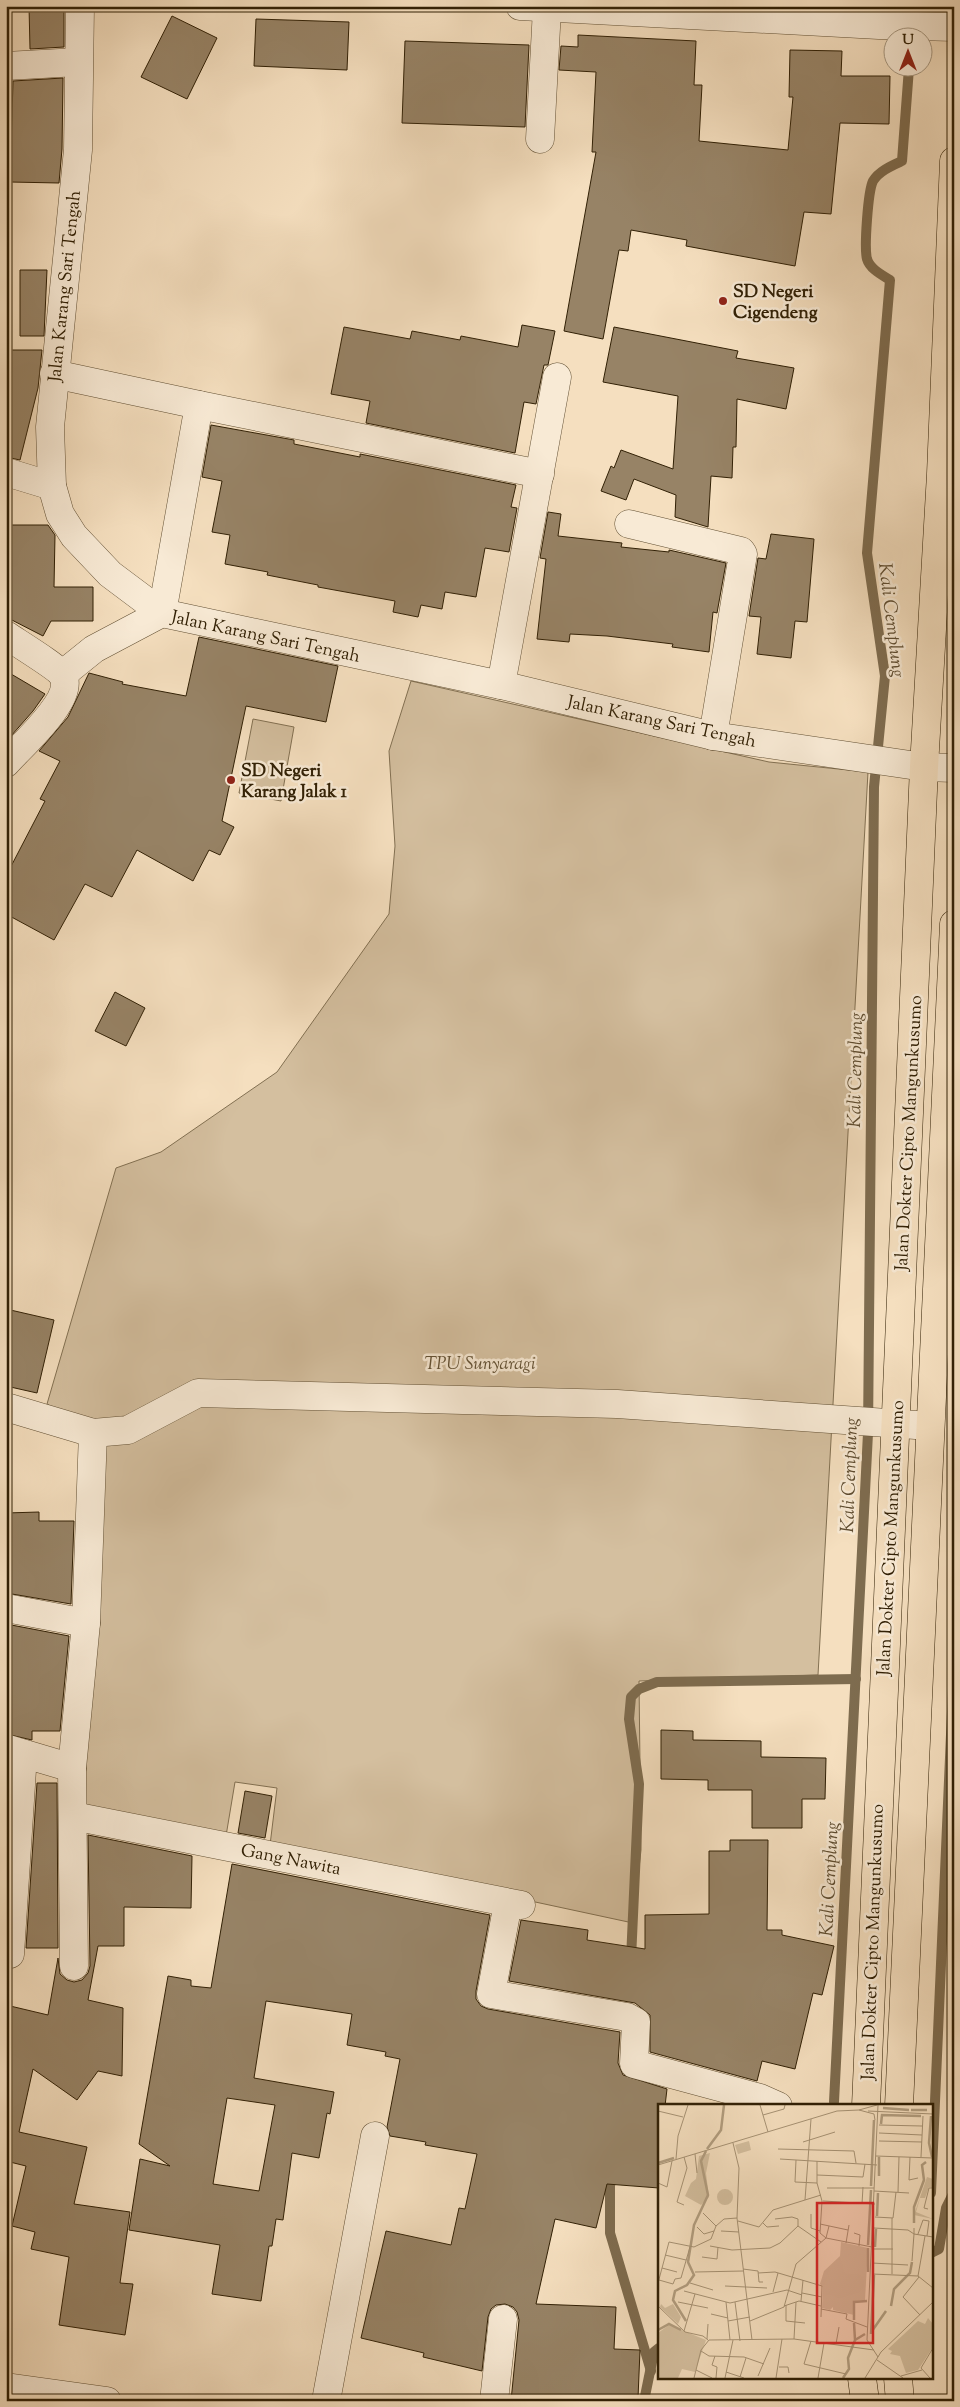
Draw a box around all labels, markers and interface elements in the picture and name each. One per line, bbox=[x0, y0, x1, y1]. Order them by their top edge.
north arrow bbox=[882, 28, 932, 78]
text: U bbox=[902, 31, 914, 51]
street label: Jalan Karang Sari Tengah bbox=[43, 189, 89, 384]
place label: SD Negeri Cigendeng bbox=[733, 280, 818, 327]
marker: SD Negeri Cigendeng bbox=[717, 295, 729, 307]
water label: Kali Cemplung bbox=[870, 561, 911, 679]
street label: Jalan Karang Sari Tengah bbox=[168, 605, 363, 671]
street label: Jalan Karang Sari Tengah bbox=[564, 690, 759, 756]
place label: SD Negeri Karang Jalak 1 bbox=[241, 759, 348, 806]
marker: SD Negeri Karang Jalak 1 bbox=[225, 774, 237, 786]
street label: Jalan Dokter Cipto Mangunkusumo bbox=[890, 994, 930, 1273]
water label: Kali Cemplung bbox=[842, 1012, 871, 1128]
park label: TPU Sunyaragi bbox=[424, 1352, 536, 1378]
street label: Jalan Dokter Cipto Mangunkusumo bbox=[872, 1399, 912, 1678]
water label: Kali Cemplung bbox=[835, 1417, 866, 1533]
street label: Jalan Dokter Cipto Mangunkusumo bbox=[856, 1804, 892, 2081]
water label: Kali Cemplung bbox=[814, 1821, 847, 1938]
street label: Gang Nawita bbox=[238, 1839, 343, 1883]
inset map bbox=[658, 2104, 932, 2380]

